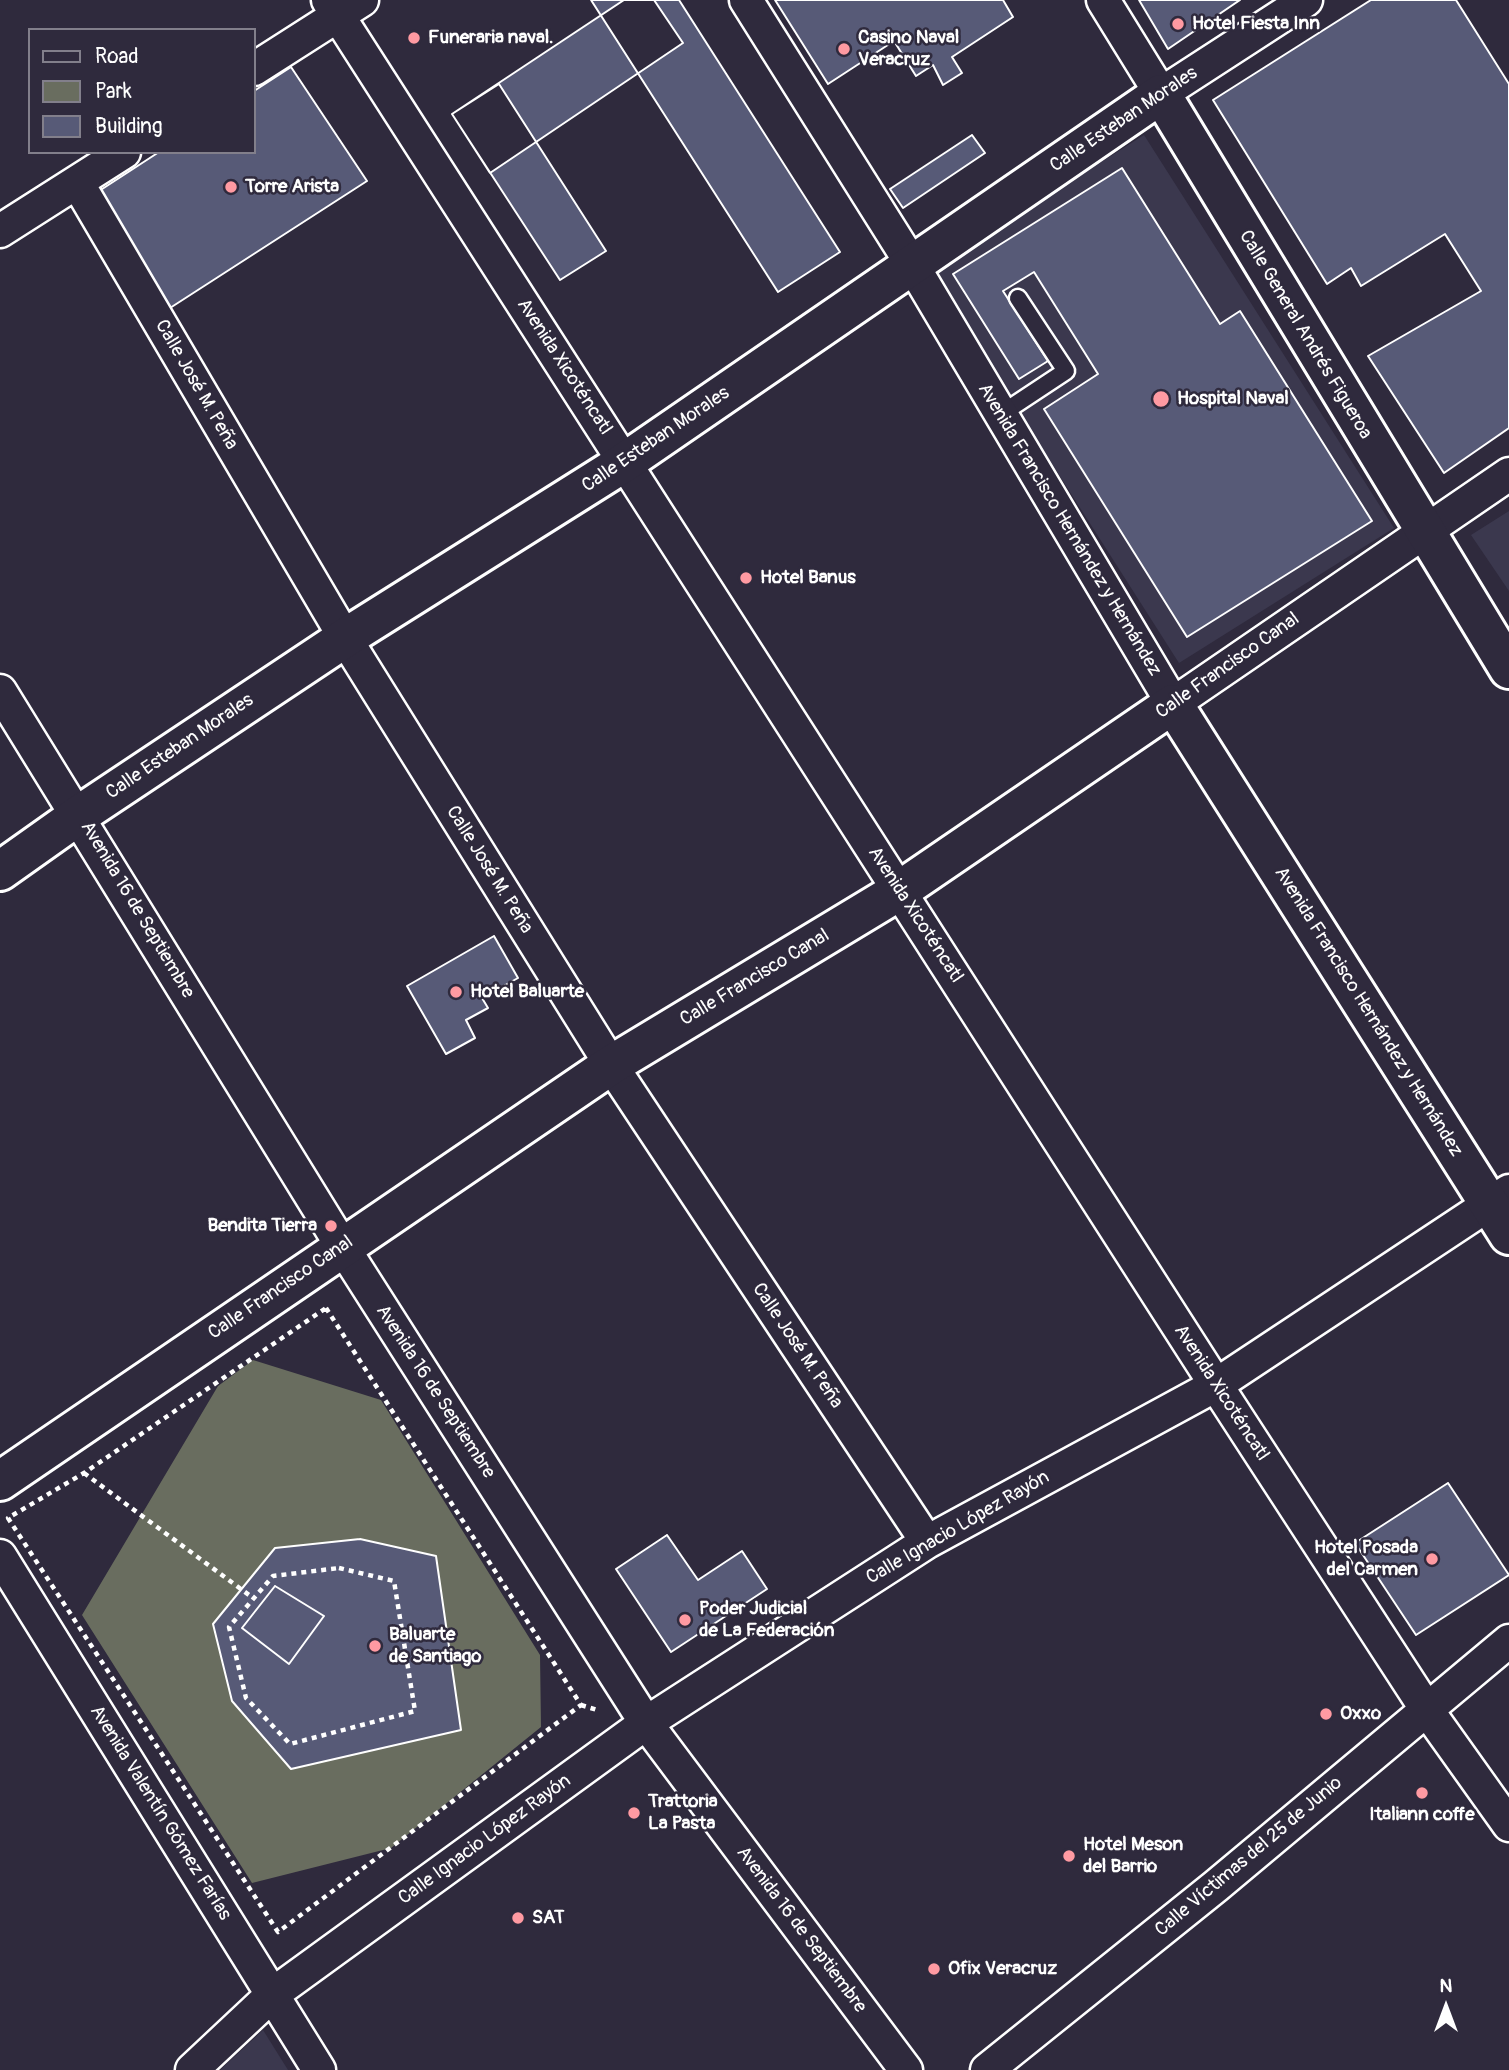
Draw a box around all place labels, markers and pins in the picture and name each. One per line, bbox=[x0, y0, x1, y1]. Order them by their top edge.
place label: Hotel Fiesta Inn bbox=[1192, 13, 1320, 35]
marker: Hotel Fiesta Inn bbox=[1170, 16, 1186, 32]
place label: Funeraria naval. bbox=[428, 27, 554, 49]
place label: Casino Naval Veracruz bbox=[858, 27, 959, 71]
marker: Funeraria naval. bbox=[406, 30, 422, 46]
marker: Casino Naval Veracruz bbox=[836, 41, 852, 57]
place label: Torre Arista bbox=[245, 176, 339, 198]
marker: Torre Arista bbox=[223, 179, 239, 195]
place label: Hospital Naval bbox=[1177, 388, 1289, 410]
marker: Hospital Naval bbox=[1151, 389, 1171, 409]
place label: Hotel Banus bbox=[760, 567, 856, 589]
marker: Hotel Banus bbox=[738, 570, 754, 586]
place label: Hotel Baluarte bbox=[470, 981, 584, 1003]
marker: Hotel Baluarte bbox=[448, 984, 464, 1000]
place label: Bendita Tierra bbox=[208, 1215, 317, 1237]
marker: Bendita Tierra bbox=[323, 1218, 339, 1234]
place label: Hotel Posada del Carmen bbox=[1314, 1537, 1418, 1581]
marker: Hotel Posada del Carmen bbox=[1424, 1551, 1440, 1567]
place label: Poder Judicial de La Federación bbox=[699, 1598, 835, 1642]
marker: Poder Judicial de La Federación bbox=[677, 1612, 693, 1628]
place label: Baluarte de Santiago bbox=[389, 1624, 482, 1668]
marker: Baluarte de Santiago bbox=[367, 1638, 383, 1654]
place label: Oxxo bbox=[1340, 1703, 1381, 1725]
marker: Oxxo bbox=[1318, 1706, 1334, 1722]
marker: Italiann coffe bbox=[1414, 1785, 1430, 1801]
place label: Trattoria La Pasta bbox=[648, 1791, 718, 1835]
place label: Italiann coffe bbox=[1369, 1804, 1475, 1826]
marker: Trattoria La Pasta bbox=[626, 1805, 642, 1821]
place label: Hotel Meson del Barrio bbox=[1083, 1834, 1183, 1878]
marker: Hotel Meson del Barrio bbox=[1061, 1848, 1077, 1864]
place label: SAT bbox=[532, 1907, 564, 1929]
marker: SAT bbox=[510, 1910, 526, 1926]
place label: Ofix Veracruz bbox=[948, 1958, 1057, 1980]
marker: Ofix Veracruz bbox=[926, 1961, 942, 1977]

